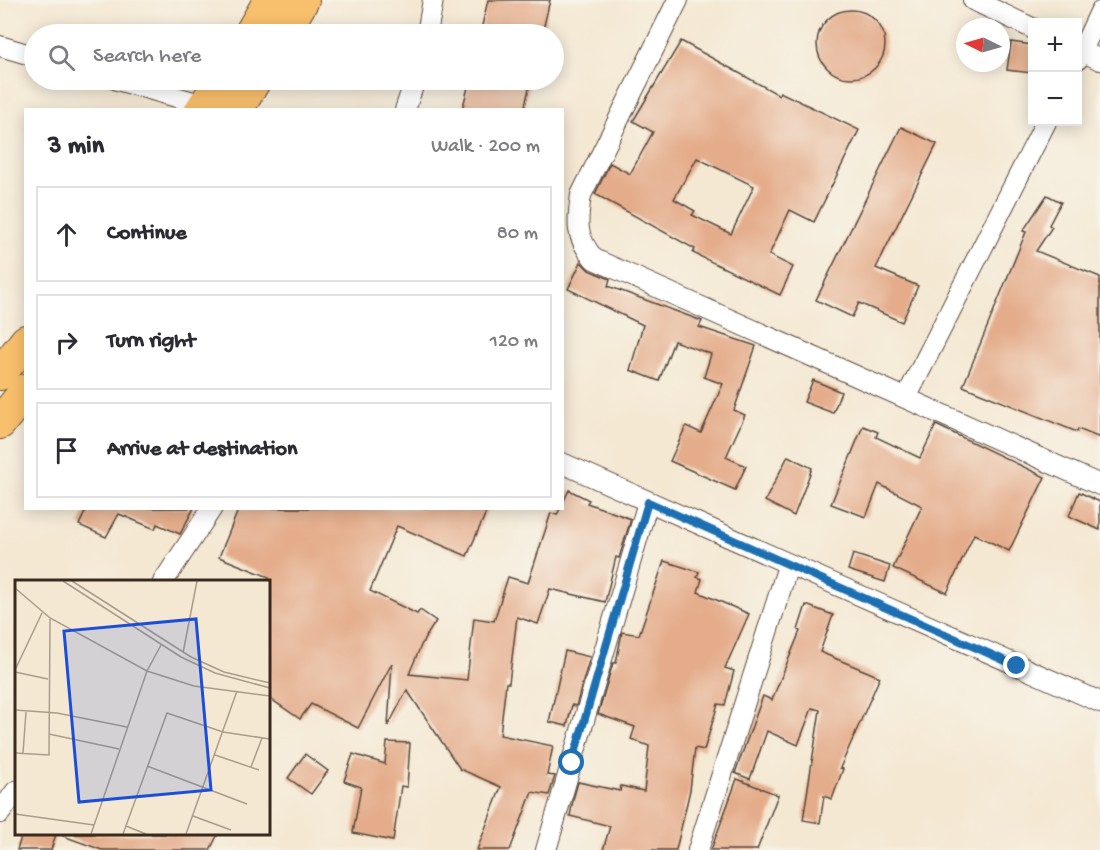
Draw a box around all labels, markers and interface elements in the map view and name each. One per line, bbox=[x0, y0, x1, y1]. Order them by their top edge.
north arrow bbox=[956, 18, 1010, 72]
map controls bbox=[1028, 18, 1082, 126]
button: + bbox=[1028, 18, 1082, 72]
search box bbox=[24, 24, 564, 90]
icon: search bbox=[45, 41, 78, 74]
text: Search here bbox=[93, 44, 201, 70]
button: − bbox=[1028, 72, 1082, 126]
text: 3 min bbox=[48, 132, 104, 163]
text: Walk · 200 m bbox=[431, 136, 540, 159]
icon: ahead bbox=[50, 218, 83, 251]
text: Continue bbox=[107, 221, 187, 247]
text: 80 m bbox=[497, 223, 538, 246]
icon: right bbox=[50, 326, 83, 359]
text: Turn right bbox=[107, 329, 195, 355]
text: 120 m bbox=[490, 331, 538, 354]
icon: arrive bbox=[50, 434, 83, 467]
text: Arrive at destination bbox=[107, 437, 297, 463]
inset map bbox=[15, 580, 270, 835]
route end bbox=[1003, 652, 1029, 678]
route start bbox=[558, 749, 584, 775]

